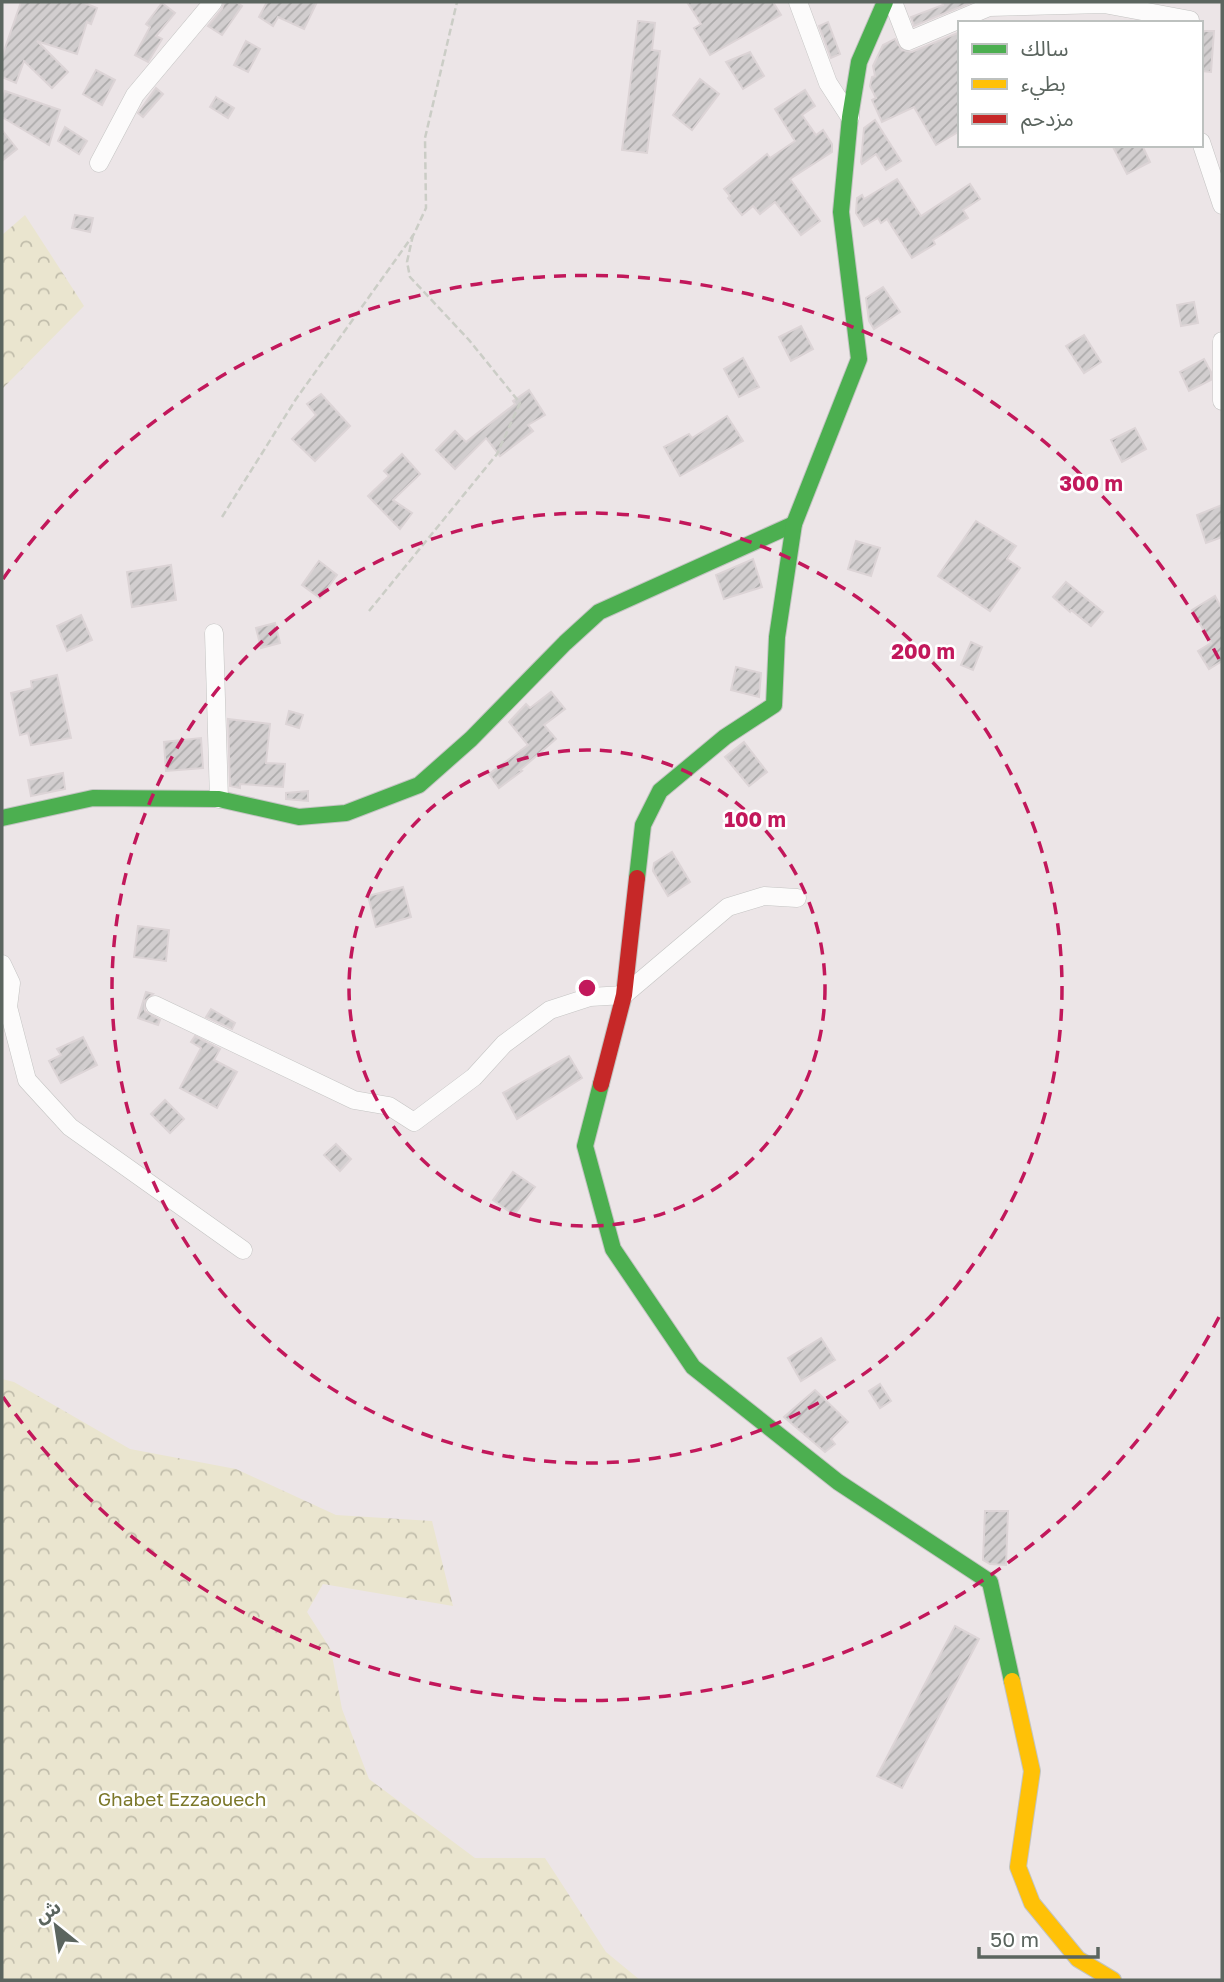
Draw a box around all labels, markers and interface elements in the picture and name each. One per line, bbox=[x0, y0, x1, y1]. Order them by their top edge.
legend bbox=[958, 21, 1203, 147]
text: سالك bbox=[1021, 35, 1068, 61]
text: بطيء bbox=[1021, 70, 1066, 100]
text: مزدحم bbox=[1021, 105, 1074, 134]
text: 300 m bbox=[1059, 470, 1123, 496]
text: 200 m bbox=[891, 638, 955, 664]
text: 100 m bbox=[724, 806, 786, 832]
centre of rings bbox=[575, 976, 599, 1000]
park label: Ghabet Ezzaouech bbox=[98, 1787, 266, 1810]
north arrow bbox=[21, 1891, 91, 1961]
text: ش bbox=[30, 1894, 64, 1927]
scale bar bbox=[979, 1916, 1098, 1960]
text: 50 m bbox=[990, 1926, 1039, 1952]

